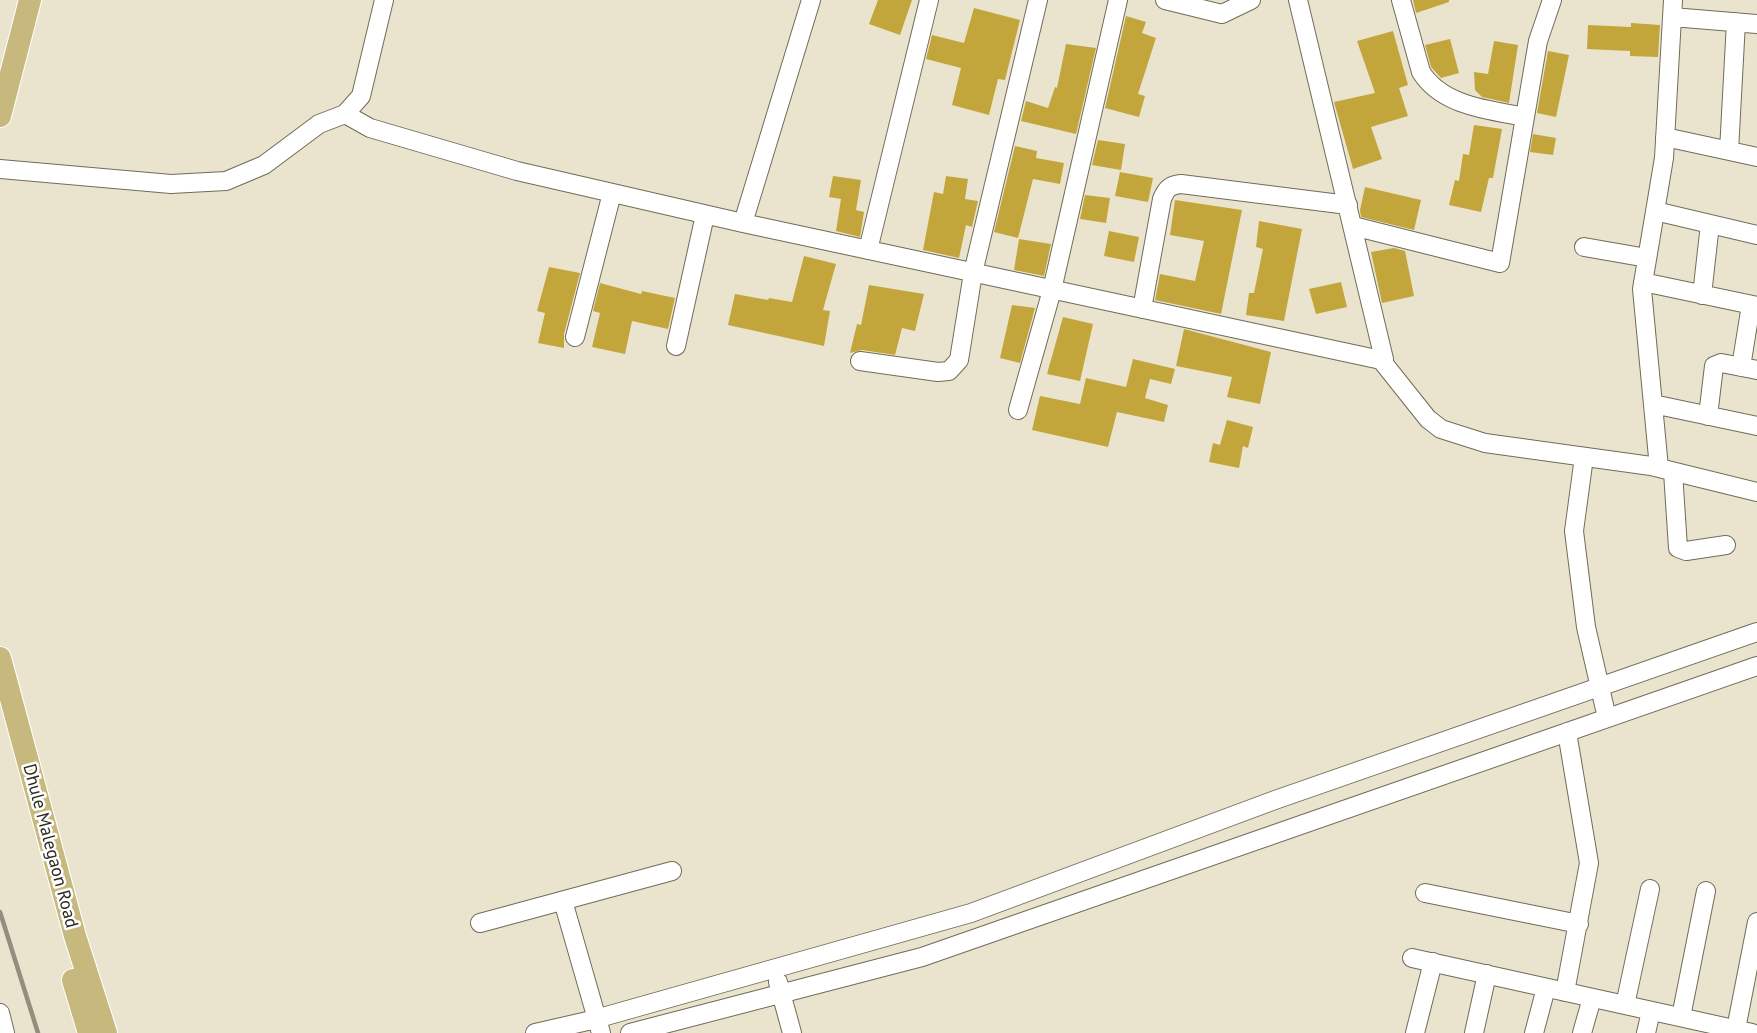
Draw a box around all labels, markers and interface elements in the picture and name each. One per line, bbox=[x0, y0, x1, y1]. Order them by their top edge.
street label: Dhule Malegaon Road bbox=[18, 762, 82, 930]

